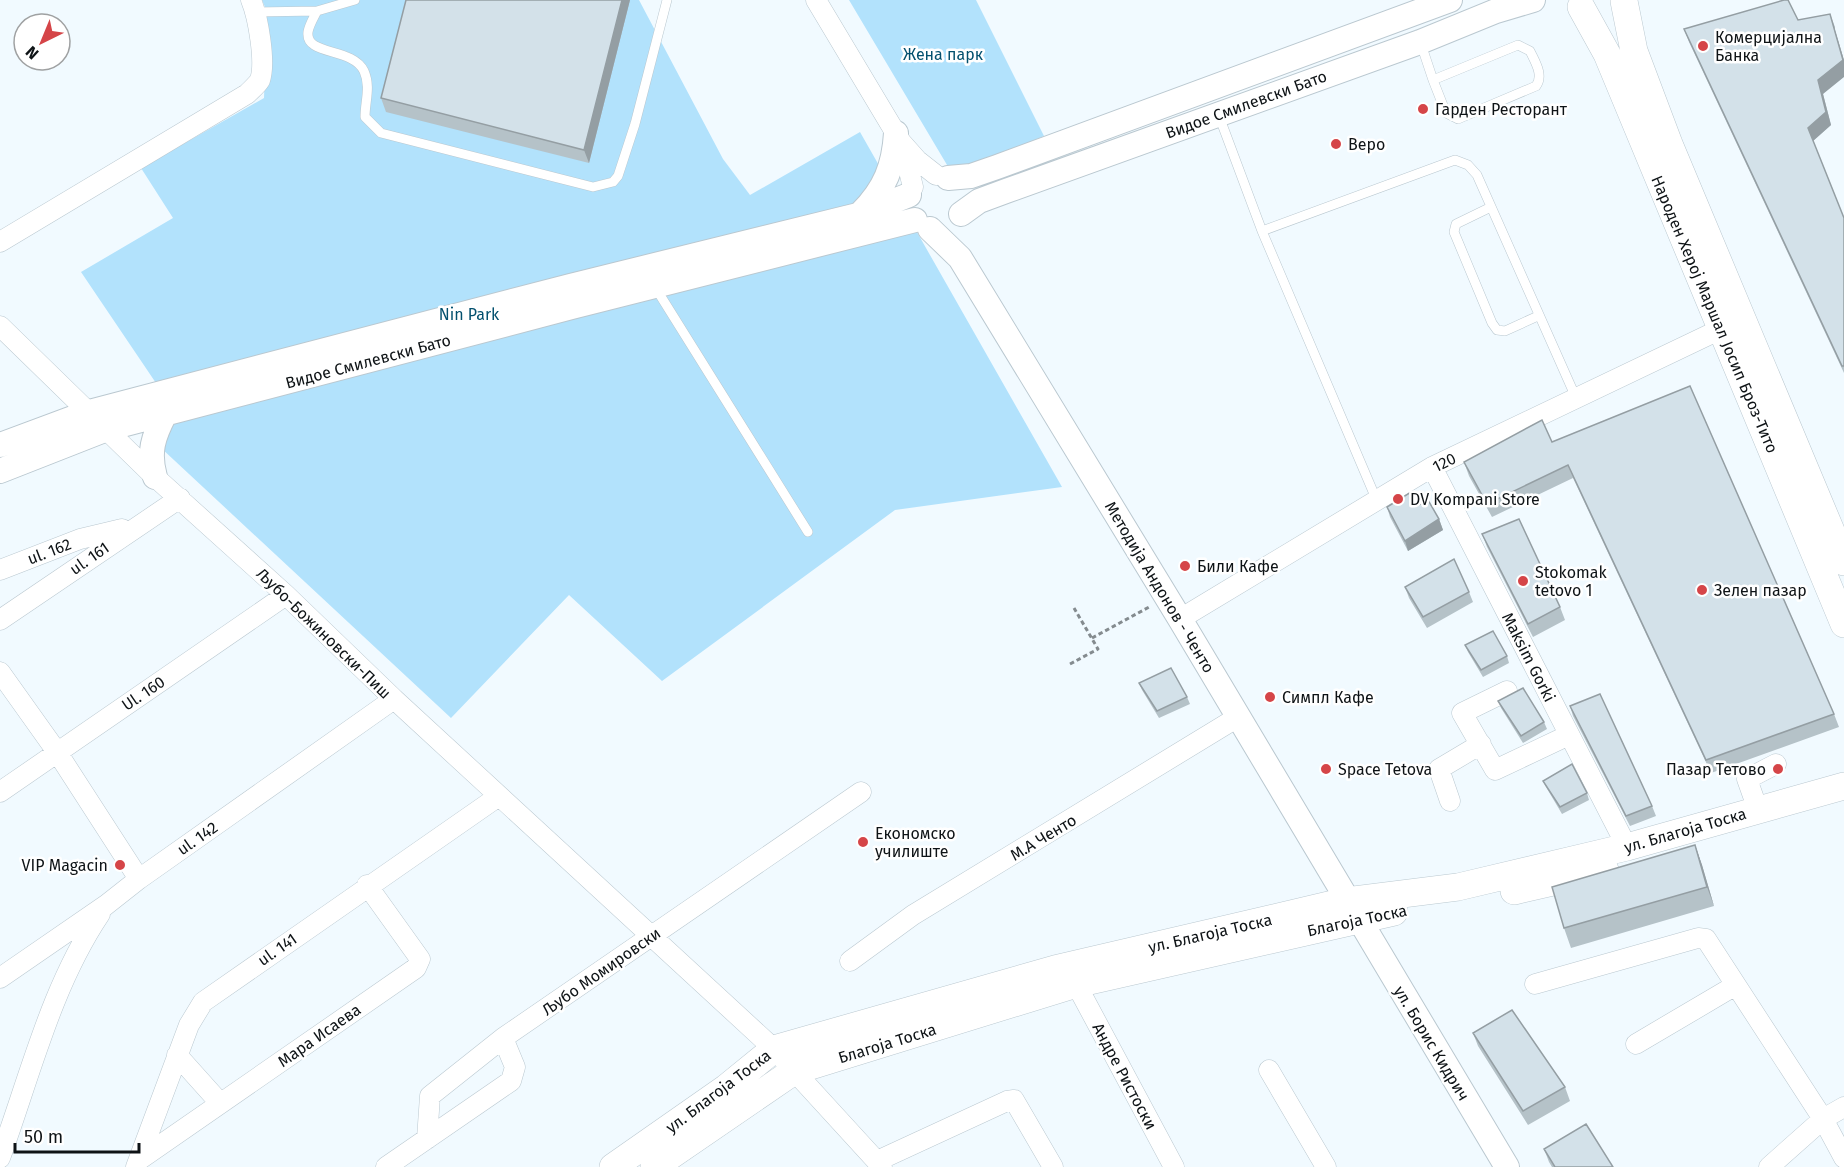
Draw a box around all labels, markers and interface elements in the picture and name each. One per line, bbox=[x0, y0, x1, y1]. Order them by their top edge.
north arrow bbox=[12, 12, 72, 72]
place label: Комерцијална Банка bbox=[1715, 28, 1822, 65]
marker: Комерцијална Банка bbox=[1696, 39, 1710, 53]
text: N bbox=[22, 42, 42, 63]
park label: Жена парк bbox=[903, 45, 984, 64]
street label: Видое Смилевски Бато bbox=[1163, 66, 1329, 143]
place label: Гарден Ресторант bbox=[1435, 100, 1568, 119]
marker: Гарден Ресторант bbox=[1416, 102, 1430, 116]
place label: Веро bbox=[1348, 135, 1385, 154]
marker: Веро bbox=[1329, 137, 1343, 151]
street label: Народен Херој Маршал Јосип Броз-Тито bbox=[1647, 173, 1782, 456]
park label: Nin Park bbox=[439, 305, 500, 324]
street label: Видое Смилевски Бато bbox=[283, 330, 453, 393]
street label: 120 bbox=[1429, 449, 1459, 476]
place label: DV Kompani Store bbox=[1410, 490, 1540, 509]
marker: DV Kompani Store bbox=[1391, 492, 1405, 506]
street label: Методија Андонов - Ченто bbox=[1101, 498, 1218, 676]
street label: ul. 162 bbox=[25, 534, 74, 568]
street label: ul. 161 bbox=[66, 538, 113, 579]
place label: Били Кафе bbox=[1197, 557, 1279, 576]
marker: Били Кафе bbox=[1178, 559, 1192, 573]
place label: Stokomak tetovo 1 bbox=[1535, 563, 1607, 600]
street label: Љубо-Божиновски-Пиш bbox=[252, 564, 395, 703]
marker: Stokomak tetovo 1 bbox=[1516, 574, 1530, 588]
place label: Зелен пазар bbox=[1714, 581, 1807, 600]
marker: Зелен пазар bbox=[1695, 583, 1709, 597]
street label: Maksim Gorki bbox=[1498, 609, 1559, 705]
street label: Ul. 160 bbox=[118, 672, 168, 715]
place label: Симпл Кафе bbox=[1282, 688, 1374, 707]
marker: Симпл Кафе bbox=[1263, 690, 1277, 704]
place label: Space Tetova bbox=[1338, 760, 1432, 779]
place label: Пазар Тетово bbox=[1666, 760, 1766, 779]
marker: Space Tetova bbox=[1319, 762, 1333, 776]
marker: Пазар Тетово bbox=[1771, 762, 1785, 776]
street label: ул. Благоја Тоска bbox=[1622, 804, 1749, 857]
street label: М.А Ченто bbox=[1007, 810, 1080, 865]
street label: ul. 142 bbox=[173, 818, 221, 859]
place label: Економско училиште bbox=[875, 824, 956, 861]
marker: Економско училиште bbox=[856, 835, 870, 849]
place label: VIP Magacin bbox=[22, 856, 108, 875]
marker: VIP Magacin bbox=[113, 858, 127, 872]
street label: Благоја Тоска bbox=[1306, 901, 1409, 940]
street label: ул. Благоја Тоска bbox=[1146, 910, 1274, 957]
street label: Љубо Момировски bbox=[538, 923, 664, 1019]
street label: ul. 141 bbox=[254, 929, 301, 970]
street label: ул. Борис Кидрич bbox=[1390, 982, 1473, 1104]
street label: Мара Исаева bbox=[274, 1000, 364, 1071]
street label: Благоја Тоска bbox=[836, 1020, 938, 1067]
street label: Андре Ристоски bbox=[1088, 1020, 1161, 1133]
street label: ул. Благоја Тоска bbox=[662, 1046, 775, 1137]
scale bar bbox=[15, 1116, 140, 1154]
text: 50 m bbox=[24, 1126, 63, 1148]

